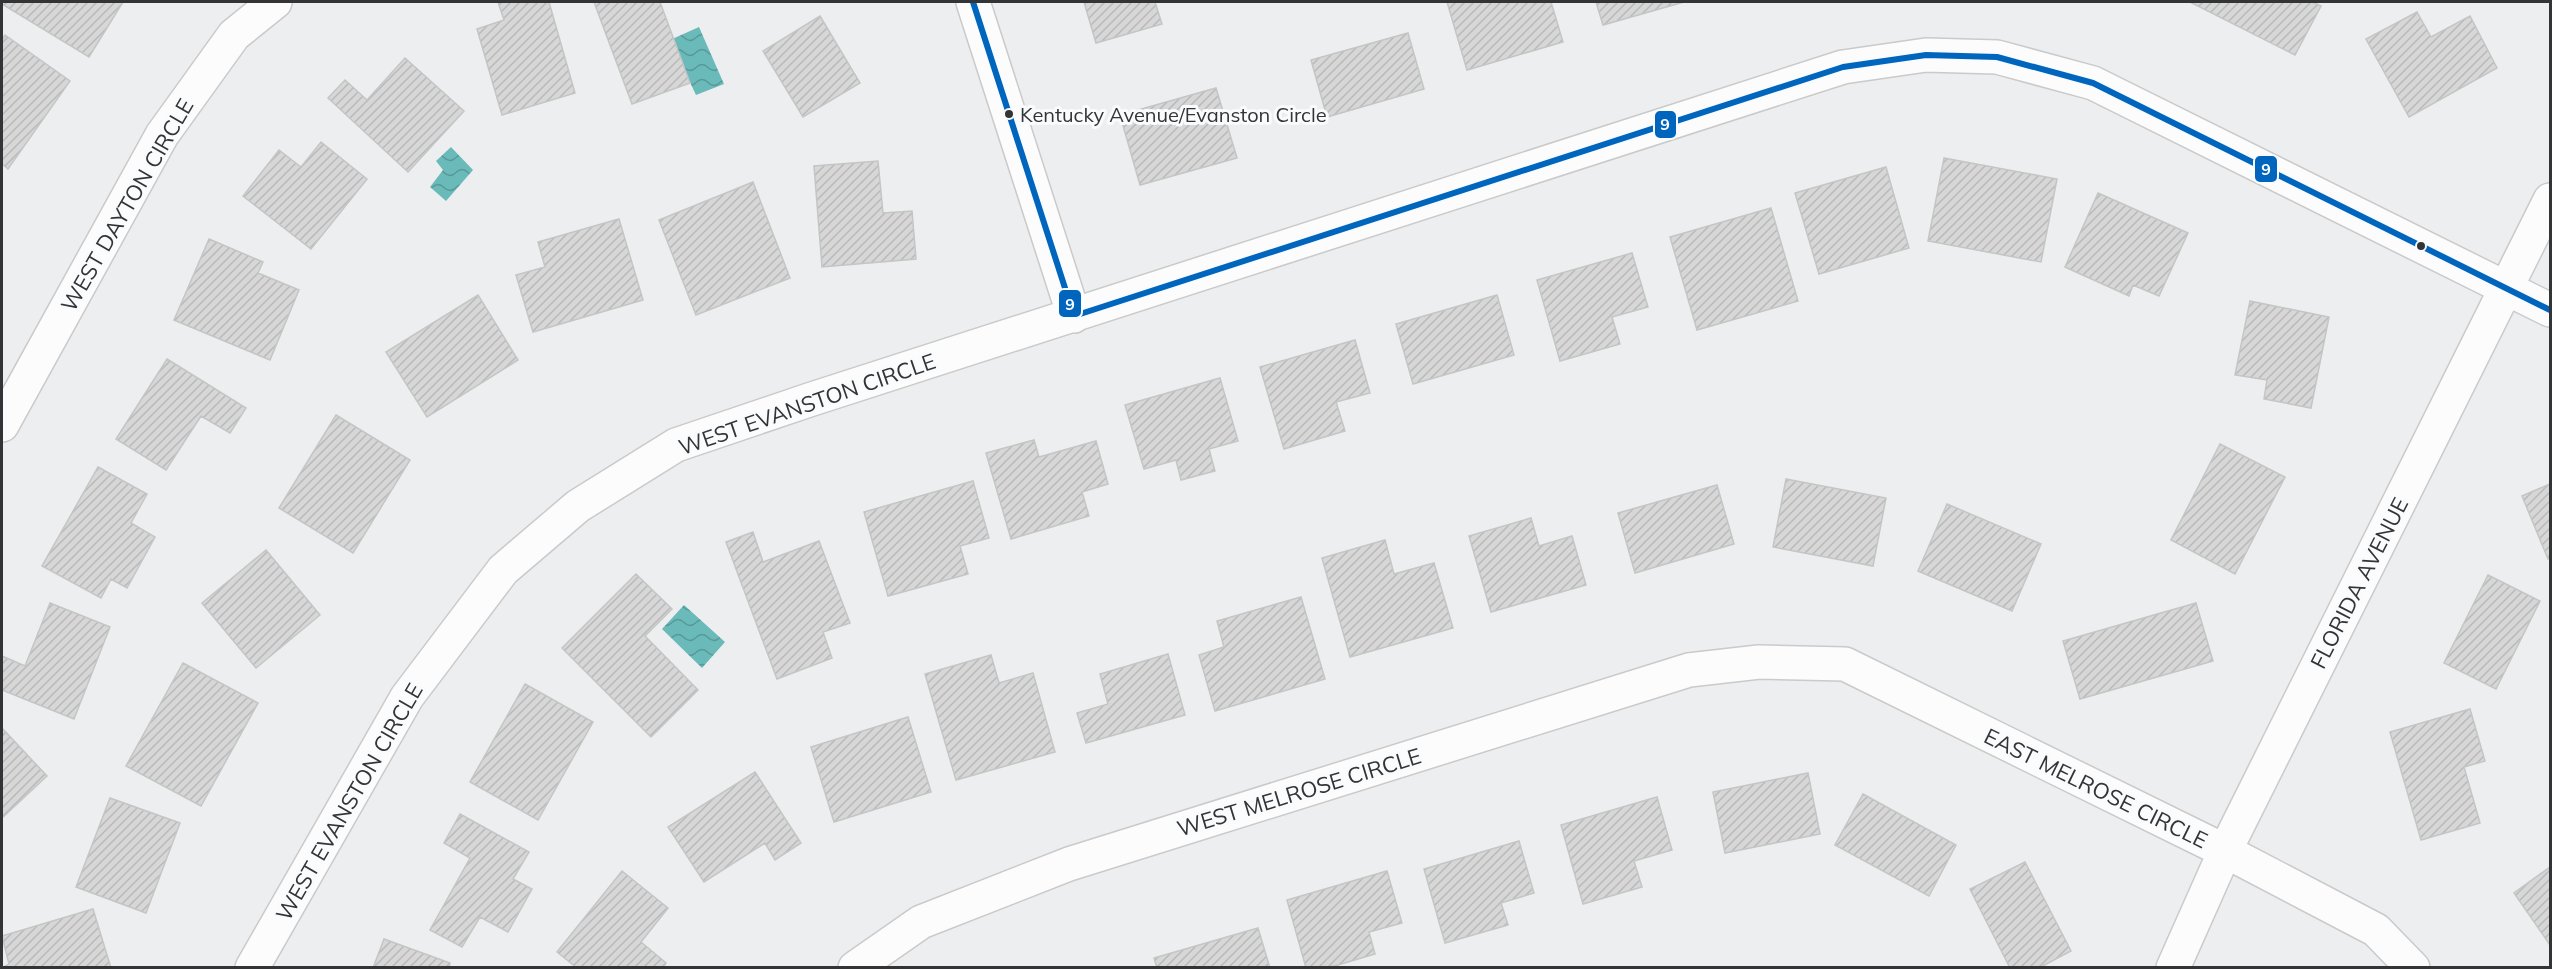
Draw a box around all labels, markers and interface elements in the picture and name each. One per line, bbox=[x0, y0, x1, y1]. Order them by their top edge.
street label: WEST DAYTON CIRCLE bbox=[54, 93, 200, 317]
place label: Kentucky Avenue/Evanston Circle bbox=[1020, 102, 1327, 127]
marker: Kentucky Avenue/Evanston Circle bbox=[1003, 108, 1015, 120]
line badge: 9 bbox=[1654, 110, 1677, 139]
text: 9 bbox=[1660, 114, 1670, 134]
line badge: 9 bbox=[2254, 155, 2278, 183]
text: 9 bbox=[2261, 159, 2271, 179]
unlabelled marker bbox=[2415, 240, 2427, 252]
line badge: 9 bbox=[1058, 289, 1082, 318]
text: 9 bbox=[1065, 294, 1075, 314]
street label: WEST EVANSTON CIRCLE bbox=[675, 347, 939, 461]
street label: FLORIDA AVENUE bbox=[2304, 493, 2414, 673]
street label: WEST EVANSTON CIRCLE bbox=[269, 678, 429, 926]
street label: EAST MELROSE CIRCLE bbox=[1980, 722, 2212, 854]
street label: WEST MELROSE CIRCLE bbox=[1174, 742, 1424, 842]

